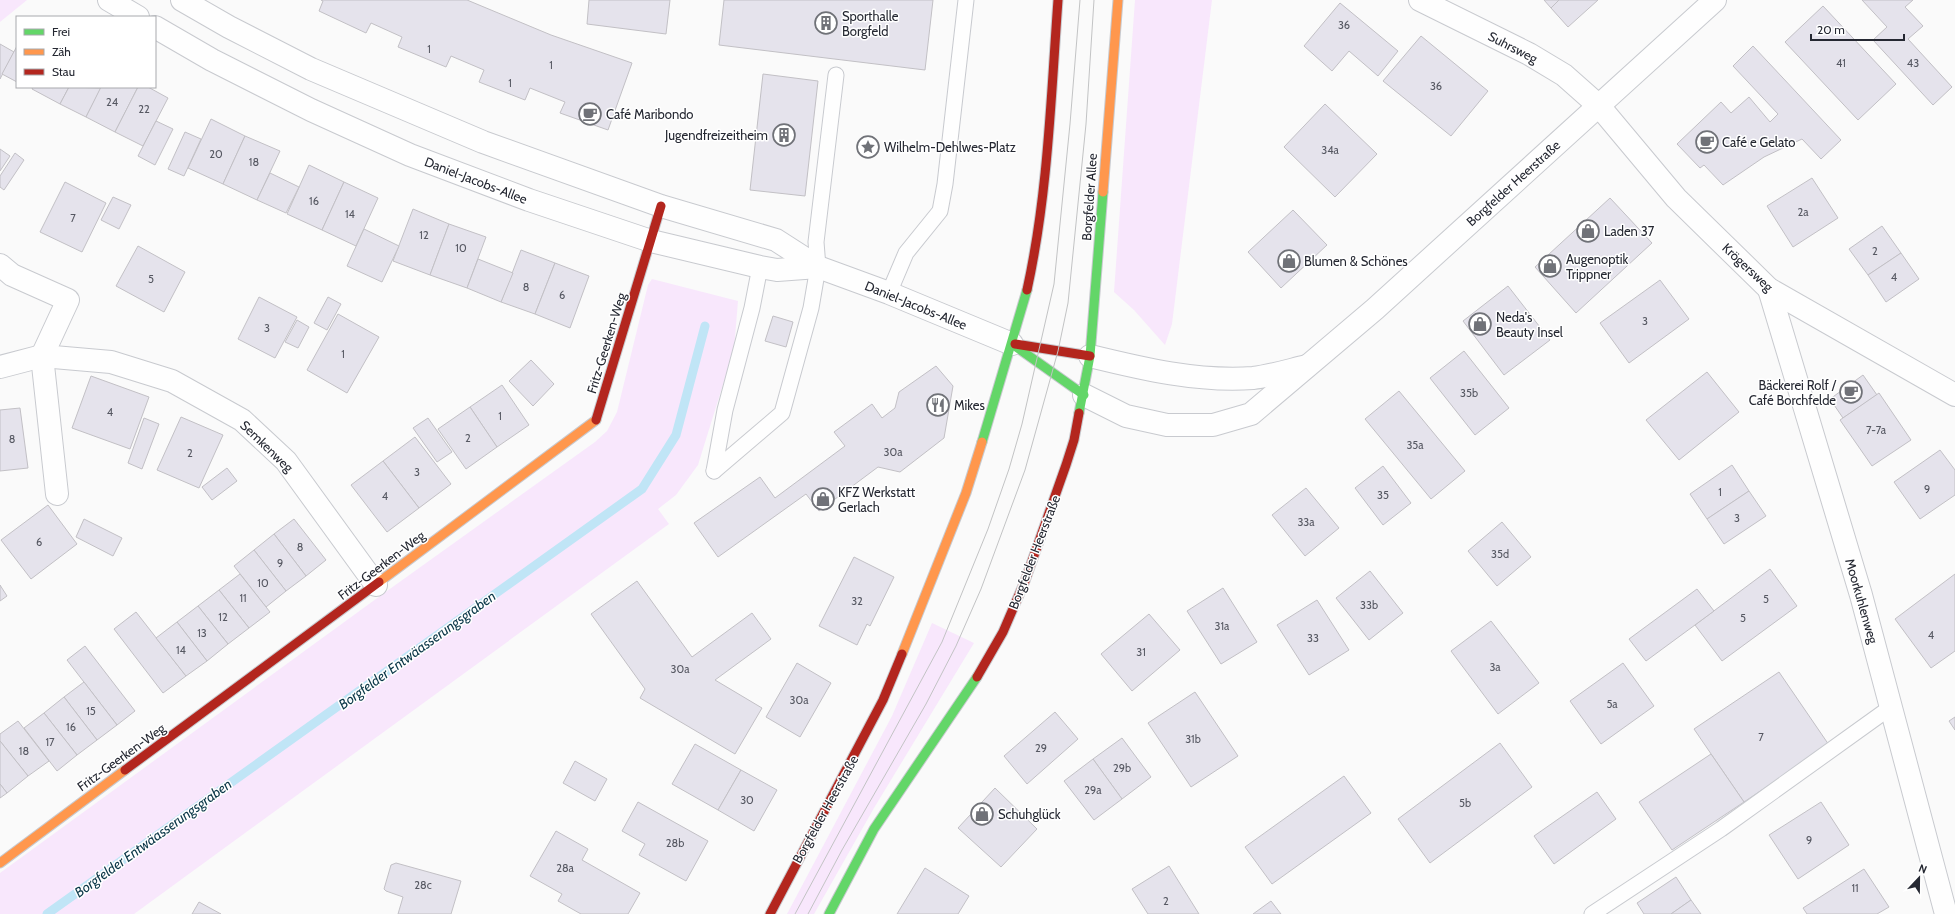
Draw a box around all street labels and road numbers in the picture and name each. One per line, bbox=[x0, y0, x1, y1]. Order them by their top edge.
street label: Suhrsweg bbox=[1486, 28, 1541, 66]
street label: Borgfelder Heerstraße bbox=[1463, 136, 1563, 229]
street label: Borgfelder Allee bbox=[1078, 152, 1100, 241]
street label: Daniel-Jacobs-Allee bbox=[422, 153, 530, 207]
street label: Krögersweg bbox=[1719, 239, 1777, 295]
street label: Daniel-Jacobs-Allee bbox=[863, 277, 970, 333]
street label: Fritz-Geerken-Weg bbox=[583, 290, 629, 395]
street label: Semkenweg bbox=[237, 417, 297, 476]
street label: Borgfelder Heerstraße bbox=[1005, 492, 1063, 611]
street label: Fritz-Geerken-Weg bbox=[334, 527, 428, 603]
street label: Moorkuhlenweg bbox=[1842, 557, 1882, 646]
street label: Fritz-Geerken-Weg bbox=[74, 719, 169, 794]
street label: Borgfelder Heerstraße bbox=[789, 752, 861, 866]

